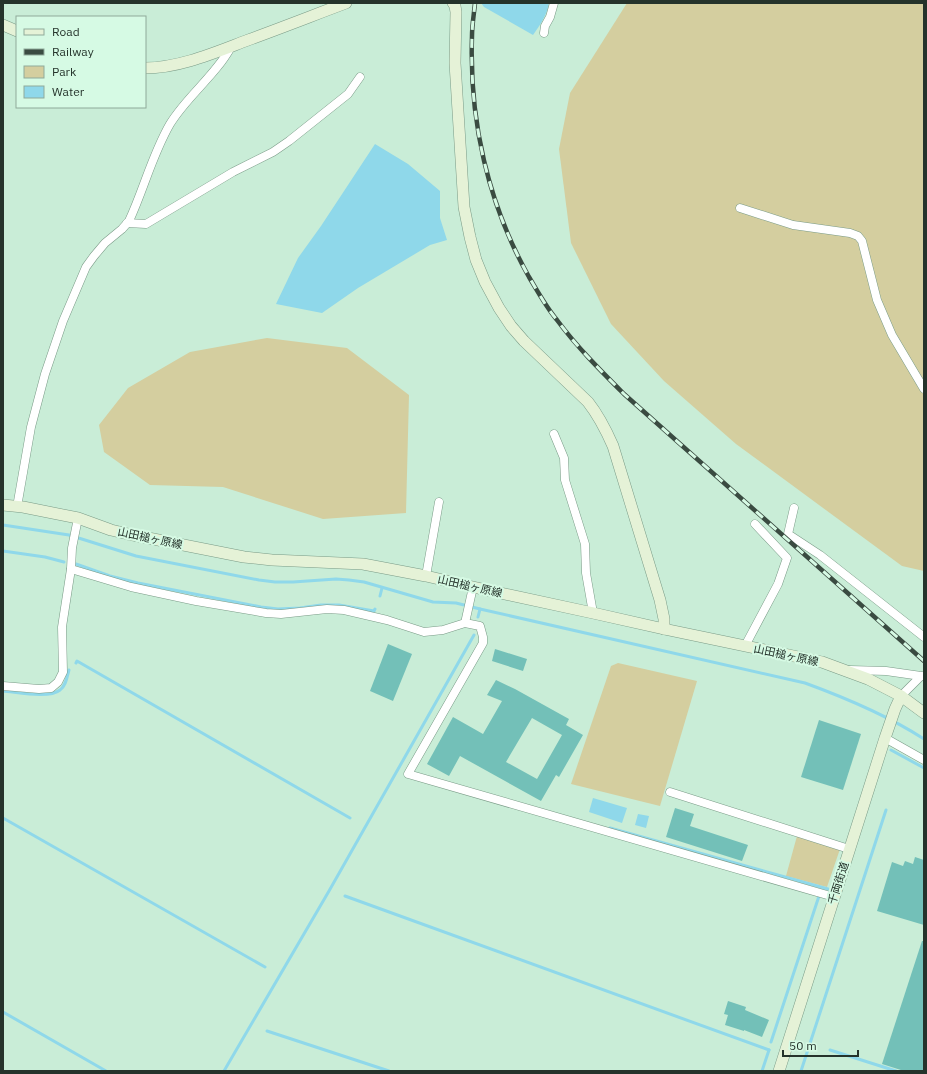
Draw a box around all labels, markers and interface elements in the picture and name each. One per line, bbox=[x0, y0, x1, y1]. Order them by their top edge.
legend bbox=[16, 16, 146, 108]
text: Road bbox=[52, 24, 80, 39]
text: Railway bbox=[52, 44, 94, 59]
text: Park bbox=[52, 64, 77, 79]
text: Water bbox=[52, 84, 85, 99]
street label: 山田槌ヶ原線 bbox=[116, 524, 184, 552]
street label: 山田槌ヶ原線 bbox=[436, 572, 504, 600]
street label: 山田槌ヶ原線 bbox=[752, 641, 820, 669]
street label: 千両街道 bbox=[825, 860, 851, 906]
scale bar bbox=[783, 1032, 858, 1058]
text: 50 m bbox=[789, 1038, 817, 1053]

